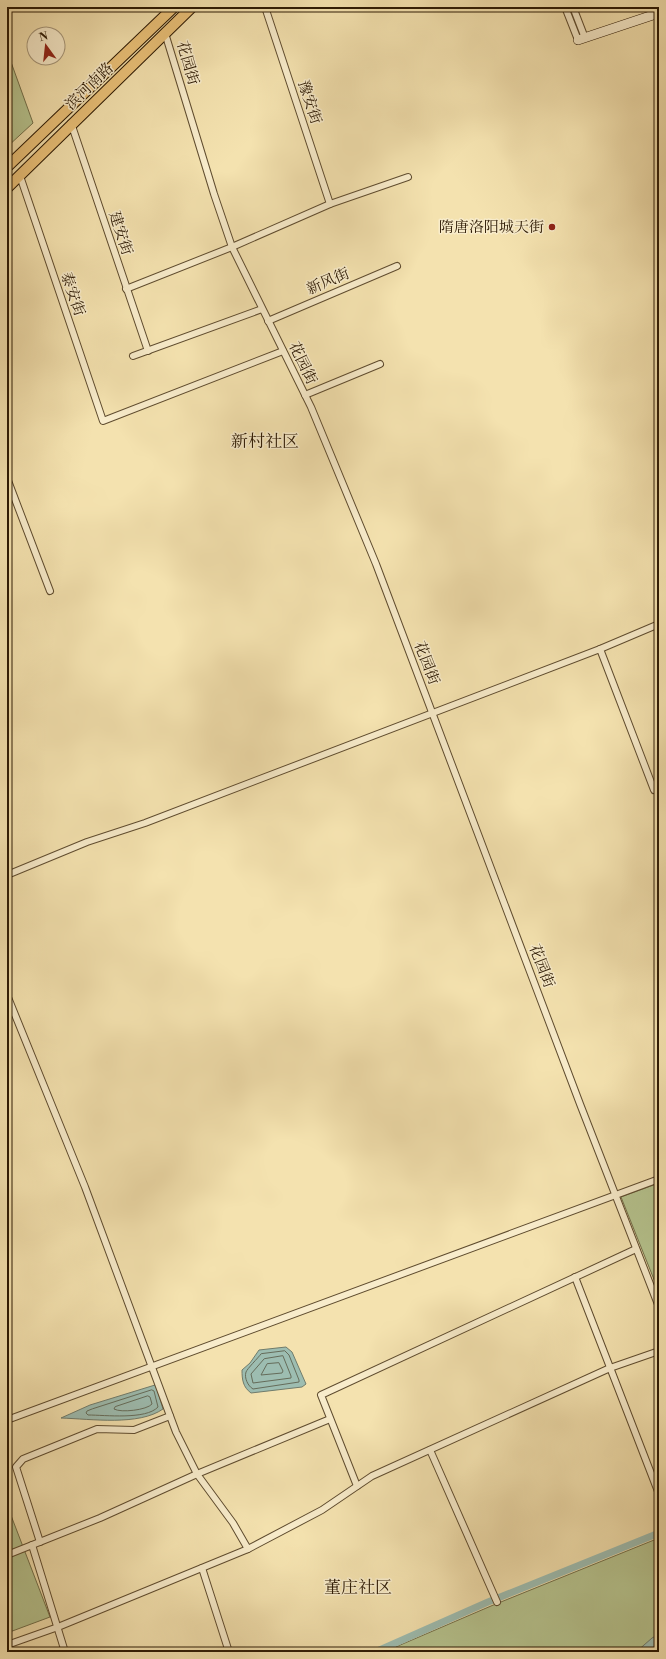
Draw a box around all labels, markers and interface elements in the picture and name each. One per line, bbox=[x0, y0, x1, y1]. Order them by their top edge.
north arrow bbox=[26, 26, 66, 66]
text: N bbox=[38, 29, 50, 45]
street label: 花园街 bbox=[172, 39, 203, 87]
street label: 滨河南路 bbox=[61, 59, 118, 114]
street label: 豫安街 bbox=[294, 78, 326, 126]
street label: 建安街 bbox=[105, 209, 137, 257]
place label: 隋唐洛阳城天街 bbox=[439, 218, 544, 237]
marker: 隋唐洛阳城天街 bbox=[547, 222, 557, 232]
street label: 新风街 bbox=[304, 264, 353, 299]
street label: 泰安街 bbox=[56, 270, 89, 319]
street label: 花园街 bbox=[284, 339, 321, 388]
district label: 新村社区 bbox=[231, 431, 299, 453]
street label: 花园街 bbox=[410, 639, 443, 688]
street label: 花园街 bbox=[525, 942, 558, 991]
district label: 董庄社区 bbox=[324, 1577, 392, 1599]

